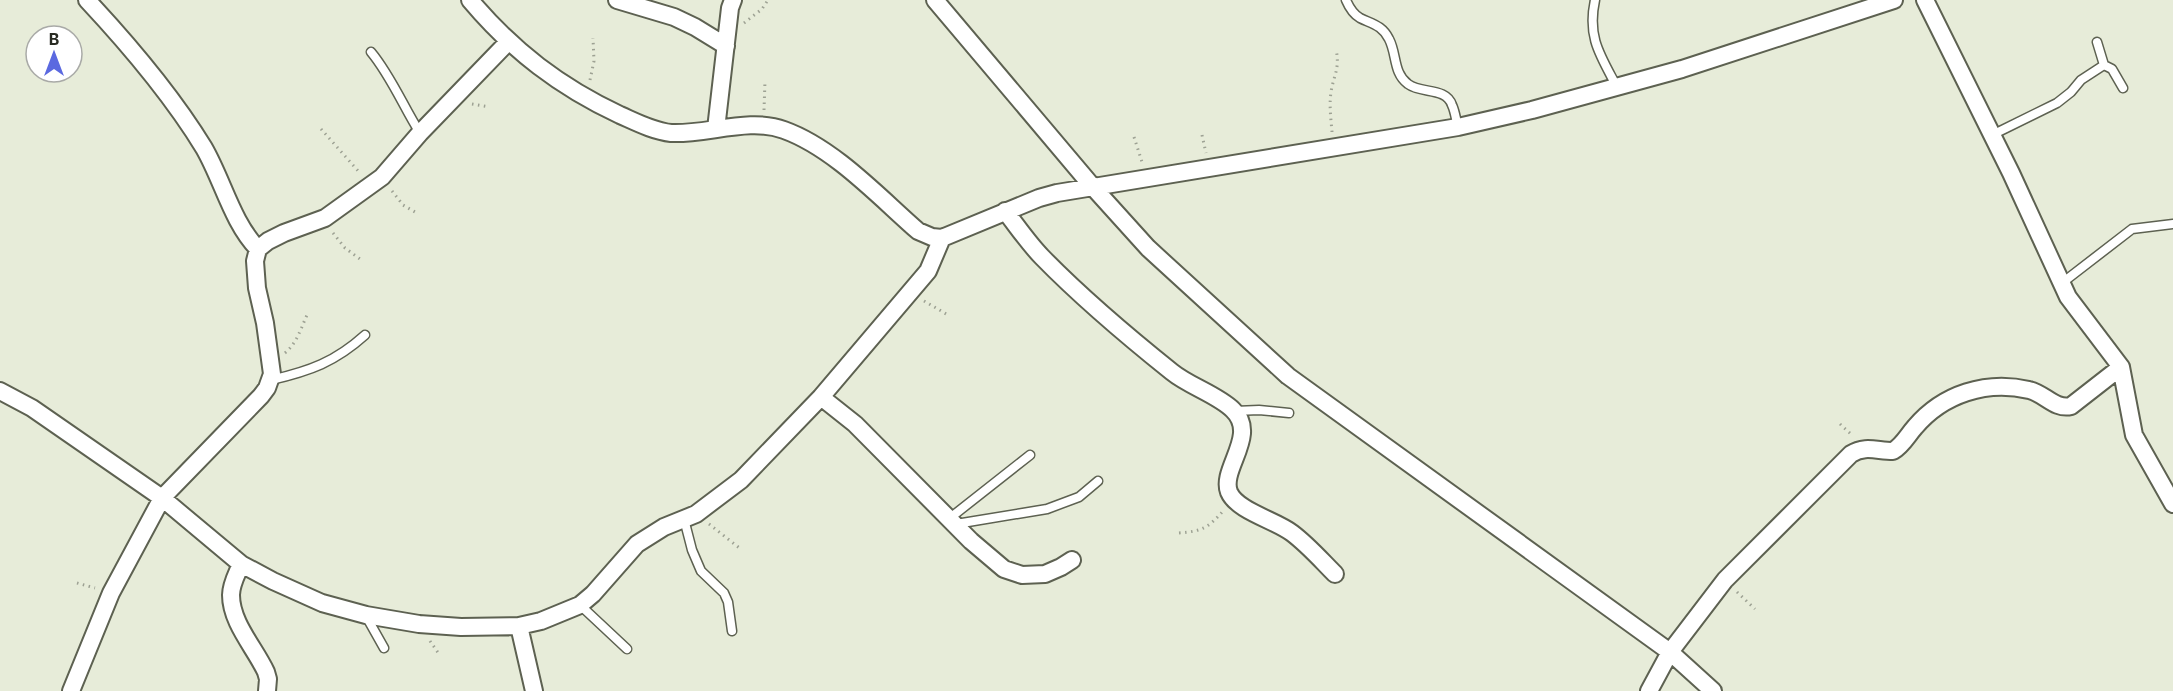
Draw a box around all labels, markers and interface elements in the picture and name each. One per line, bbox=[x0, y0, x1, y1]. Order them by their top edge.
north arrow bbox=[24, 24, 84, 84]
text: B bbox=[49, 29, 59, 49]

